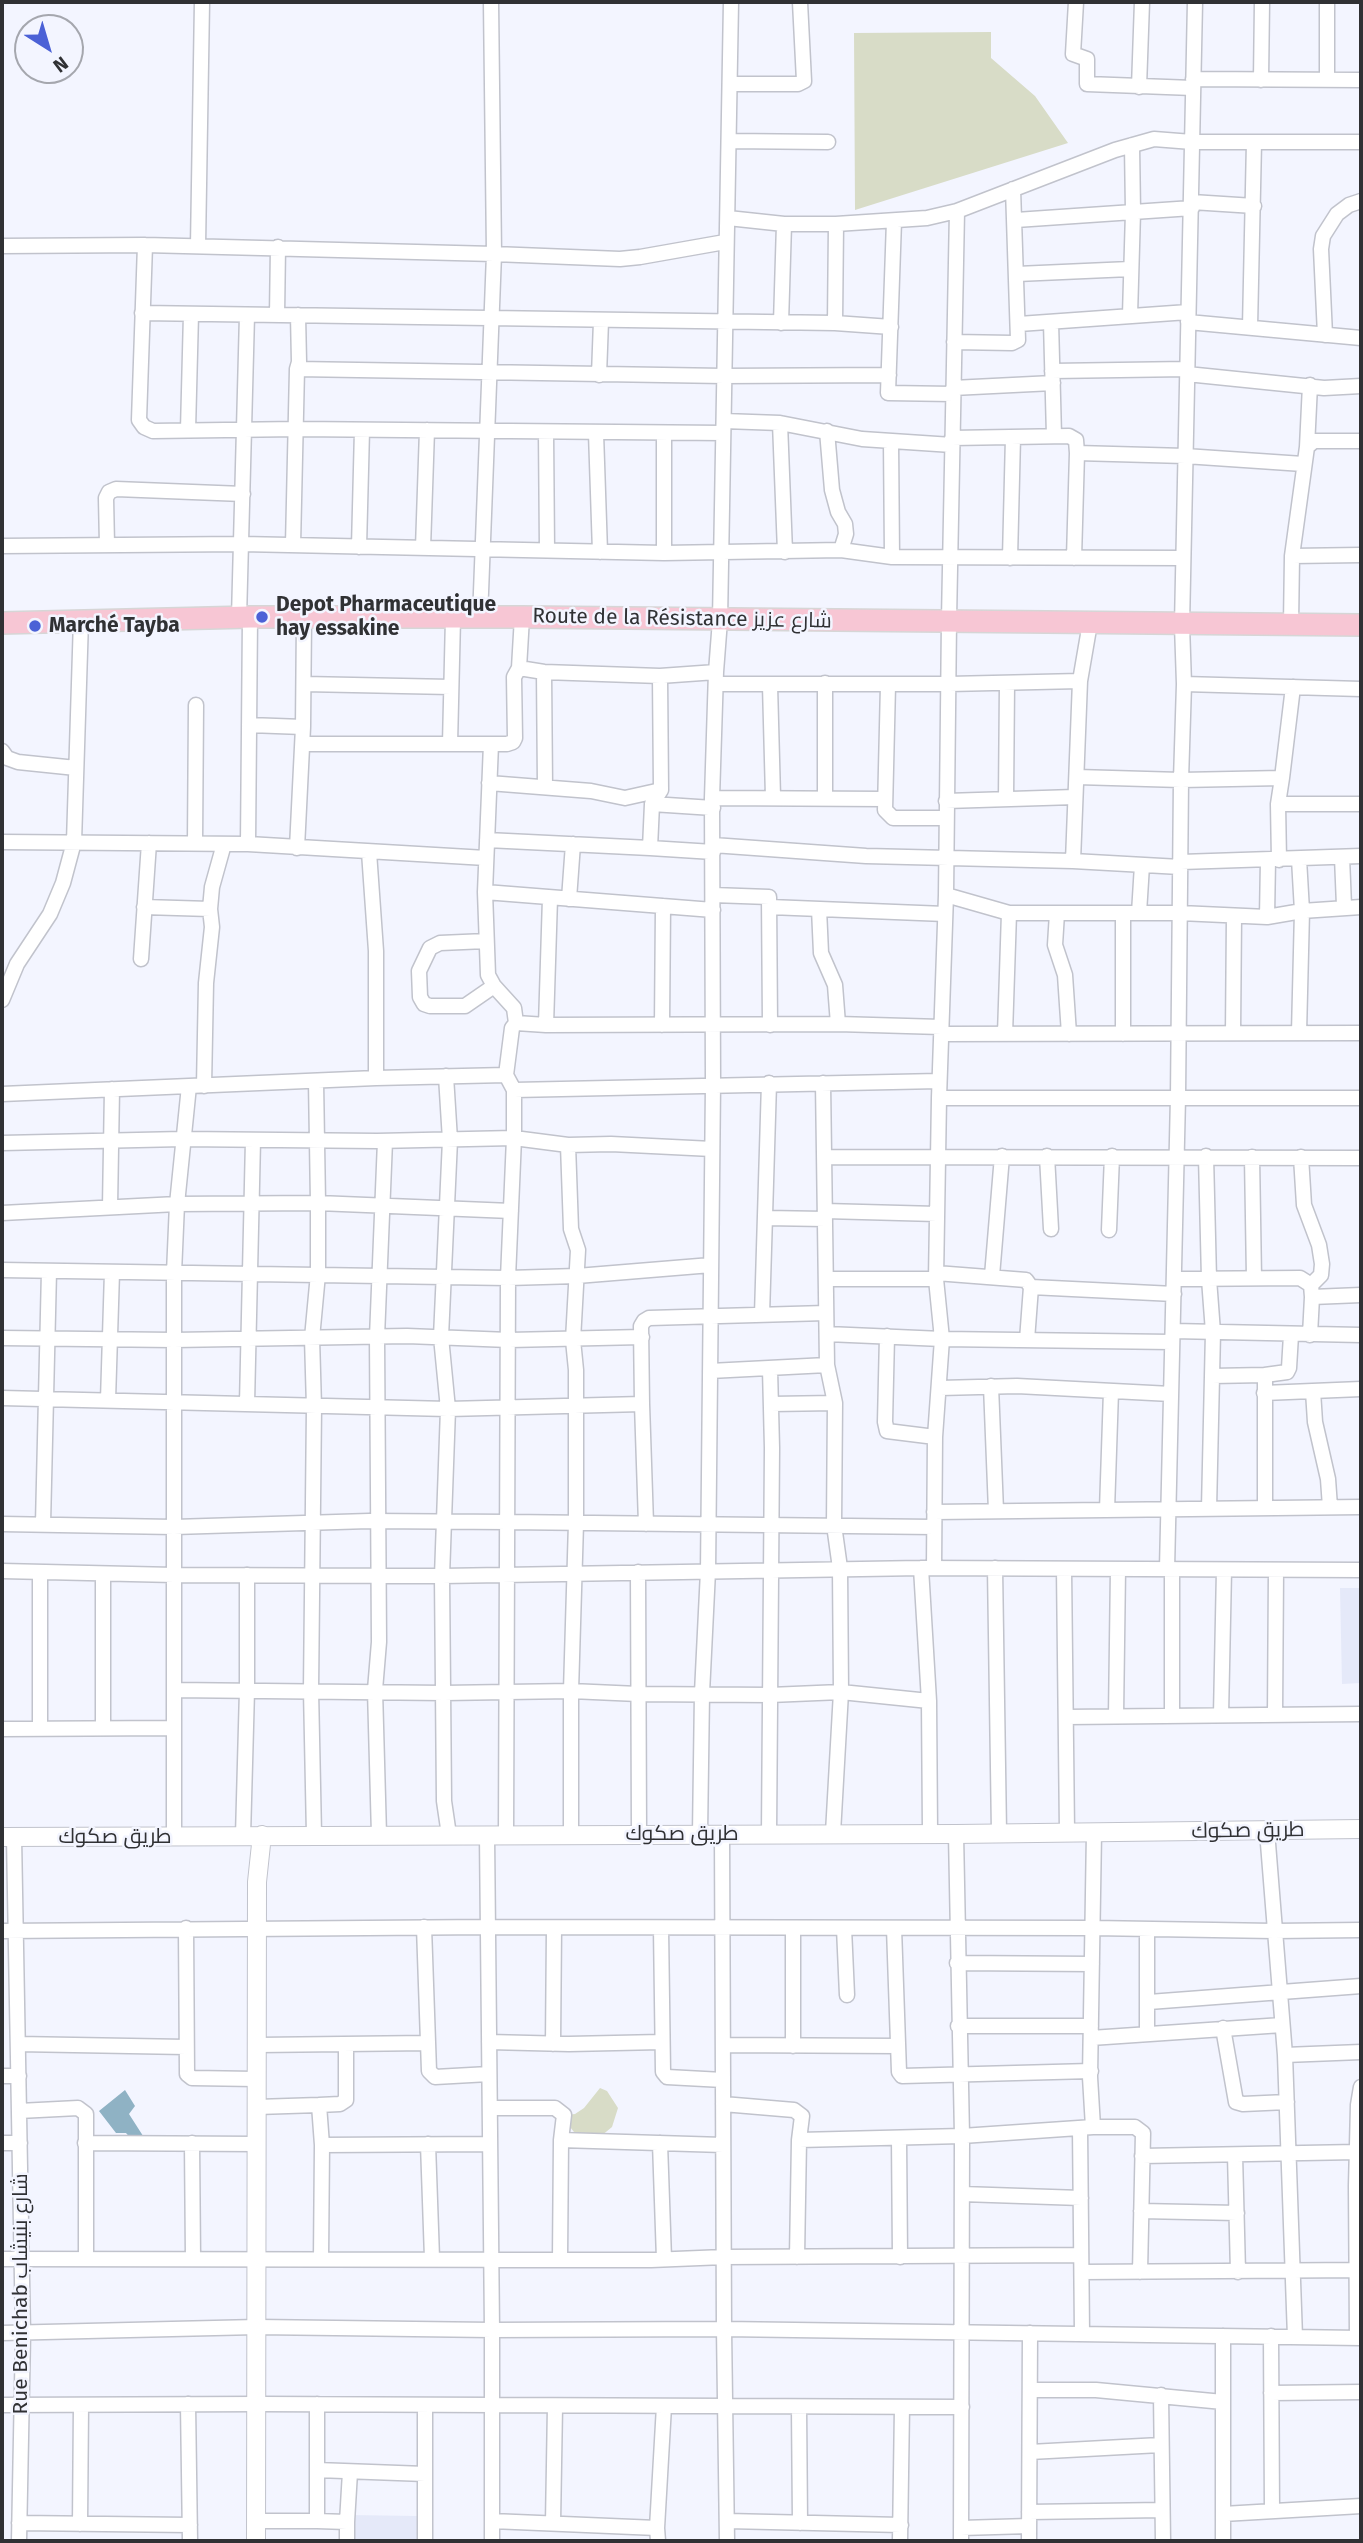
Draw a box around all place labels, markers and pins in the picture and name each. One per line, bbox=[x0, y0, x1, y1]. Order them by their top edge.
place label: Depot Pharmaceutique hay essakine bbox=[276, 592, 496, 642]
marker: Depot Pharmaceutique hay essakine bbox=[254, 609, 270, 625]
place label: Marché Tayba bbox=[49, 613, 180, 639]
marker: Marché Tayba bbox=[27, 618, 43, 634]

